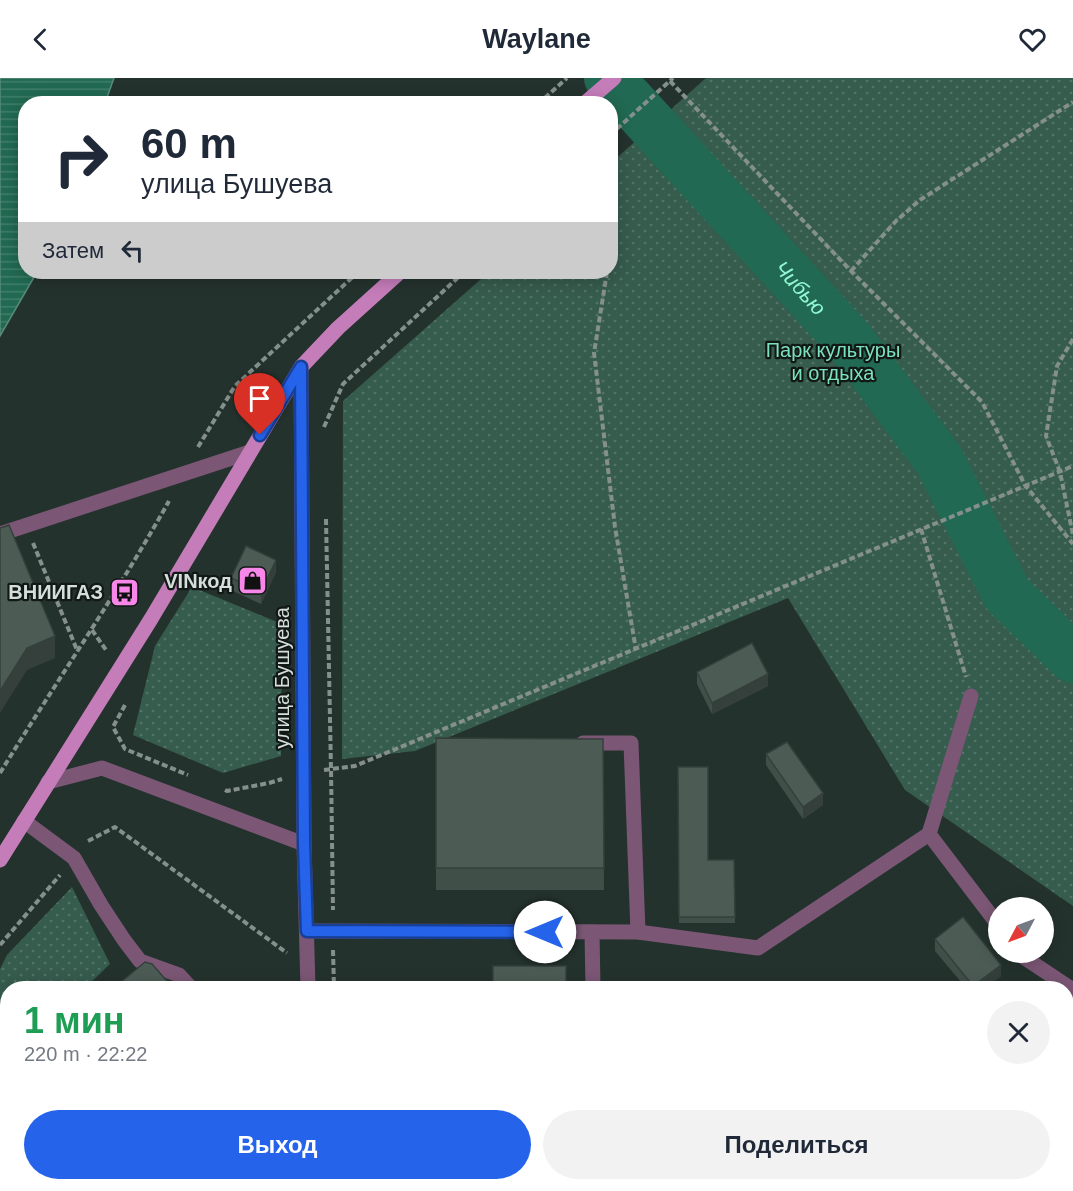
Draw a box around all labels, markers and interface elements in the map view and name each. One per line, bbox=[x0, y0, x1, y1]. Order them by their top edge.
icon: back bbox=[24, 23, 57, 56]
icon: heart bbox=[1016, 23, 1049, 56]
text: Waylane bbox=[482, 24, 591, 54]
icon: right bbox=[42, 120, 120, 198]
text: 60 m bbox=[141, 120, 237, 167]
text: улица Бушуева bbox=[141, 169, 332, 199]
icon: left bbox=[116, 234, 149, 267]
text: Затем bbox=[42, 238, 104, 263]
water label: Чибью bbox=[771, 256, 831, 319]
park label: Парк культуры и отдыха bbox=[766, 339, 900, 384]
pin bbox=[234, 373, 285, 435]
icon: arrive bbox=[243, 382, 276, 415]
shop icon: VINкод bbox=[237, 565, 269, 597]
place label: VINкод bbox=[164, 570, 232, 592]
bus stop icon: ВНИИГАЗ bbox=[108, 576, 140, 608]
place label: ВНИИГАЗ bbox=[8, 581, 103, 603]
street label: улица Бушуева bbox=[271, 606, 293, 749]
north arrow bbox=[988, 897, 1054, 963]
map controls bbox=[988, 897, 1054, 963]
position arrow bbox=[513, 900, 577, 964]
text: 1 мин bbox=[24, 1000, 125, 1041]
button: close bbox=[987, 1001, 1050, 1064]
text: 220 m · 22:22 bbox=[24, 1043, 147, 1065]
button: Выход bbox=[24, 1110, 531, 1179]
button: Поделиться bbox=[543, 1110, 1050, 1179]

